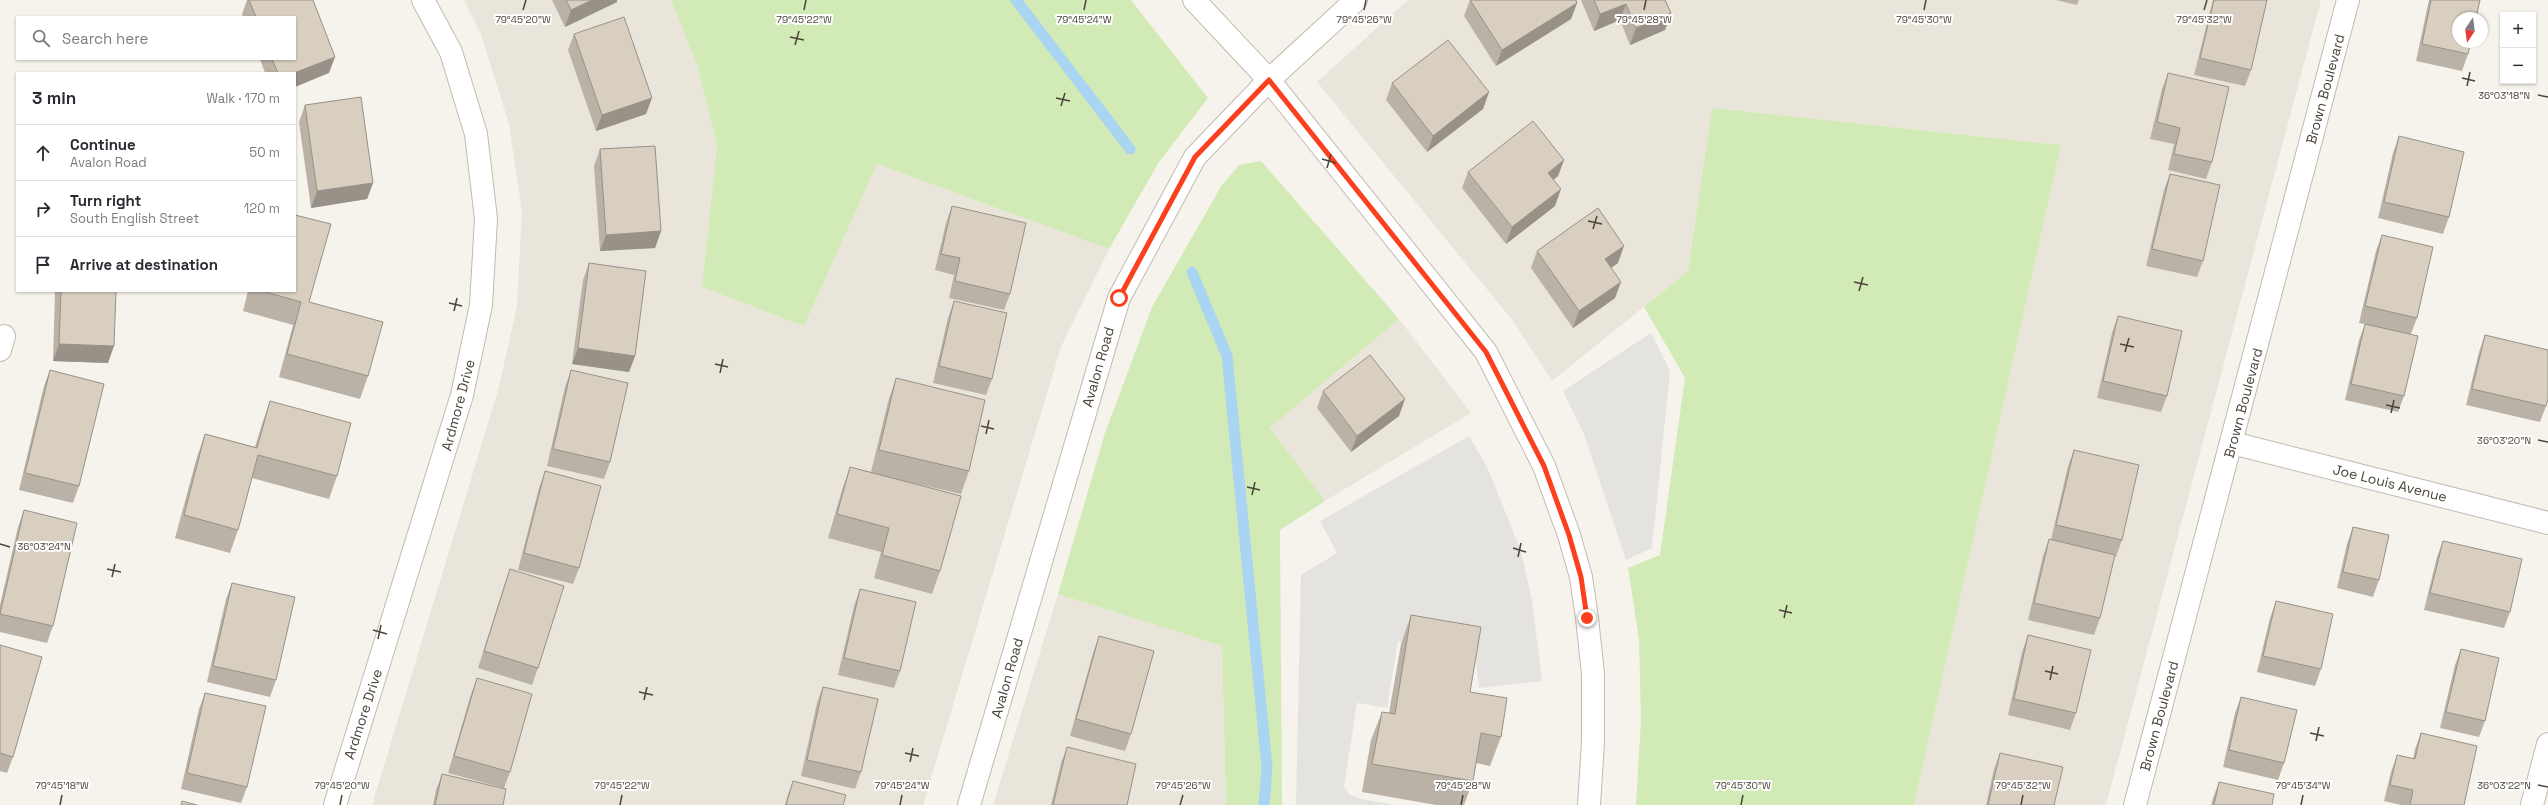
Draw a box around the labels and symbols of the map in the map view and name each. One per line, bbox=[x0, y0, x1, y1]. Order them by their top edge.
north arrow bbox=[2452, 12, 2488, 48]
text: 79°45'20"W bbox=[495, 13, 551, 26]
text: 79°45'22"W bbox=[776, 13, 832, 26]
text: 79°45'24"W bbox=[1057, 13, 1112, 26]
text: 79°45'26"W bbox=[1336, 13, 1392, 26]
text: 79°45'28"W bbox=[1616, 13, 1672, 26]
text: 79°45'30"W bbox=[1896, 13, 1952, 26]
text: 79°45'32"W bbox=[2176, 13, 2232, 26]
street label: Brown Boulevard bbox=[2302, 32, 2348, 146]
text: 36°03'18"N bbox=[2478, 89, 2530, 102]
route start bbox=[1110, 289, 1128, 307]
street label: Avalon Road bbox=[1078, 325, 1118, 409]
street label: Brown Boulevard bbox=[2220, 346, 2266, 460]
street label: Ardmore Drive bbox=[437, 357, 479, 453]
text: 36°03'20"N bbox=[2477, 434, 2531, 447]
street label: Joe Louis Avenue bbox=[2331, 460, 2449, 506]
text: 36°03'24"N bbox=[17, 540, 71, 553]
route end bbox=[1578, 609, 1596, 627]
street label: Avalon Road bbox=[987, 636, 1027, 720]
street label: Brown Boulevard bbox=[2136, 659, 2182, 773]
street label: Ardmore Drive bbox=[340, 667, 386, 761]
text: 79°45'18"W bbox=[35, 779, 89, 792]
text: 79°45'20"W bbox=[314, 779, 370, 792]
text: 79°45'22"W bbox=[594, 779, 650, 792]
text: 79°45'24"W bbox=[875, 779, 930, 792]
text: 79°45'26"W bbox=[1155, 779, 1211, 792]
text: 79°45'28"W bbox=[1435, 779, 1491, 792]
text: 79°45'30"W bbox=[1715, 779, 1771, 792]
text: 79°45'32"W bbox=[1995, 779, 2051, 792]
text: 79°45'34"W bbox=[2275, 779, 2331, 792]
text: 36°03'22"N bbox=[2477, 779, 2531, 792]

